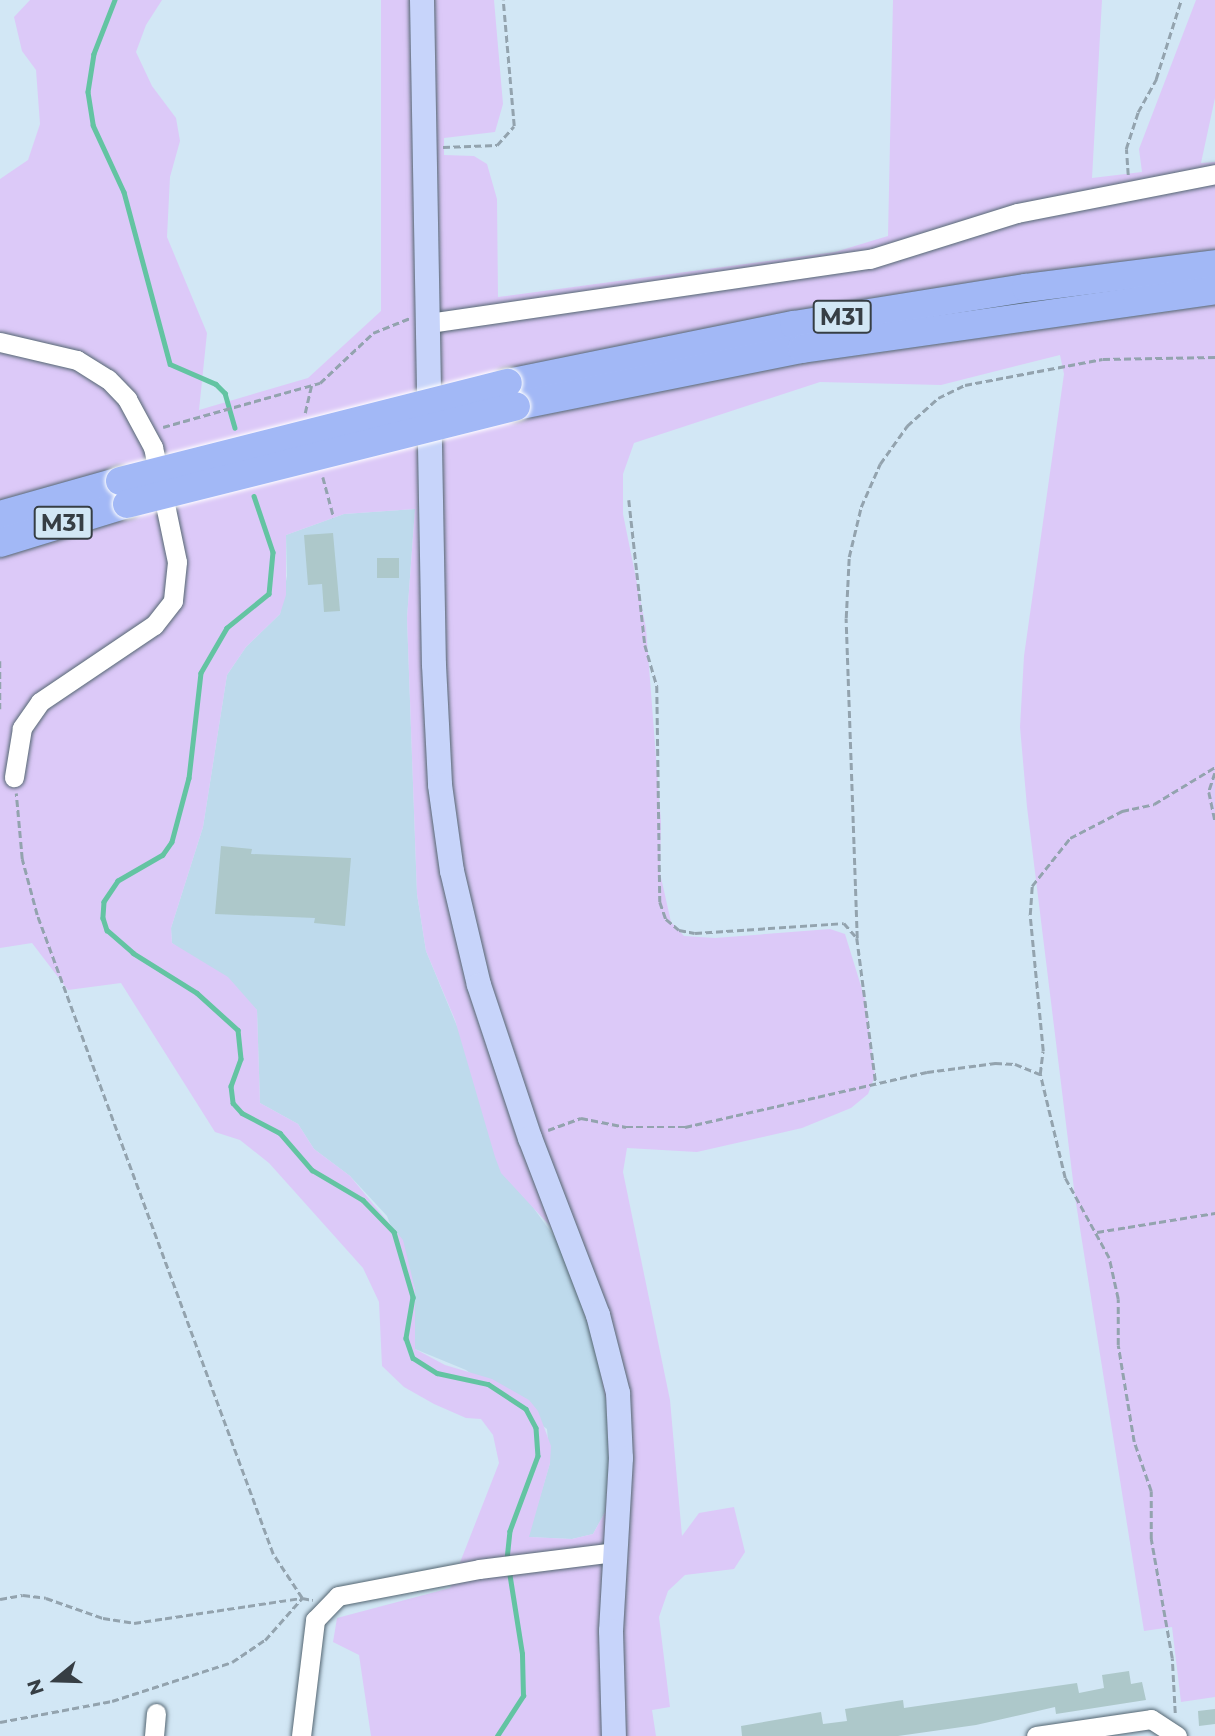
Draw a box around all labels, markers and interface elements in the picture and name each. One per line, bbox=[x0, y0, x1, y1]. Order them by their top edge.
road number: M31 bbox=[812, 298, 872, 336]
road number: M31 bbox=[33, 503, 93, 542]
north arrow bbox=[21, 1645, 91, 1715]
text: N bbox=[22, 1676, 49, 1698]

